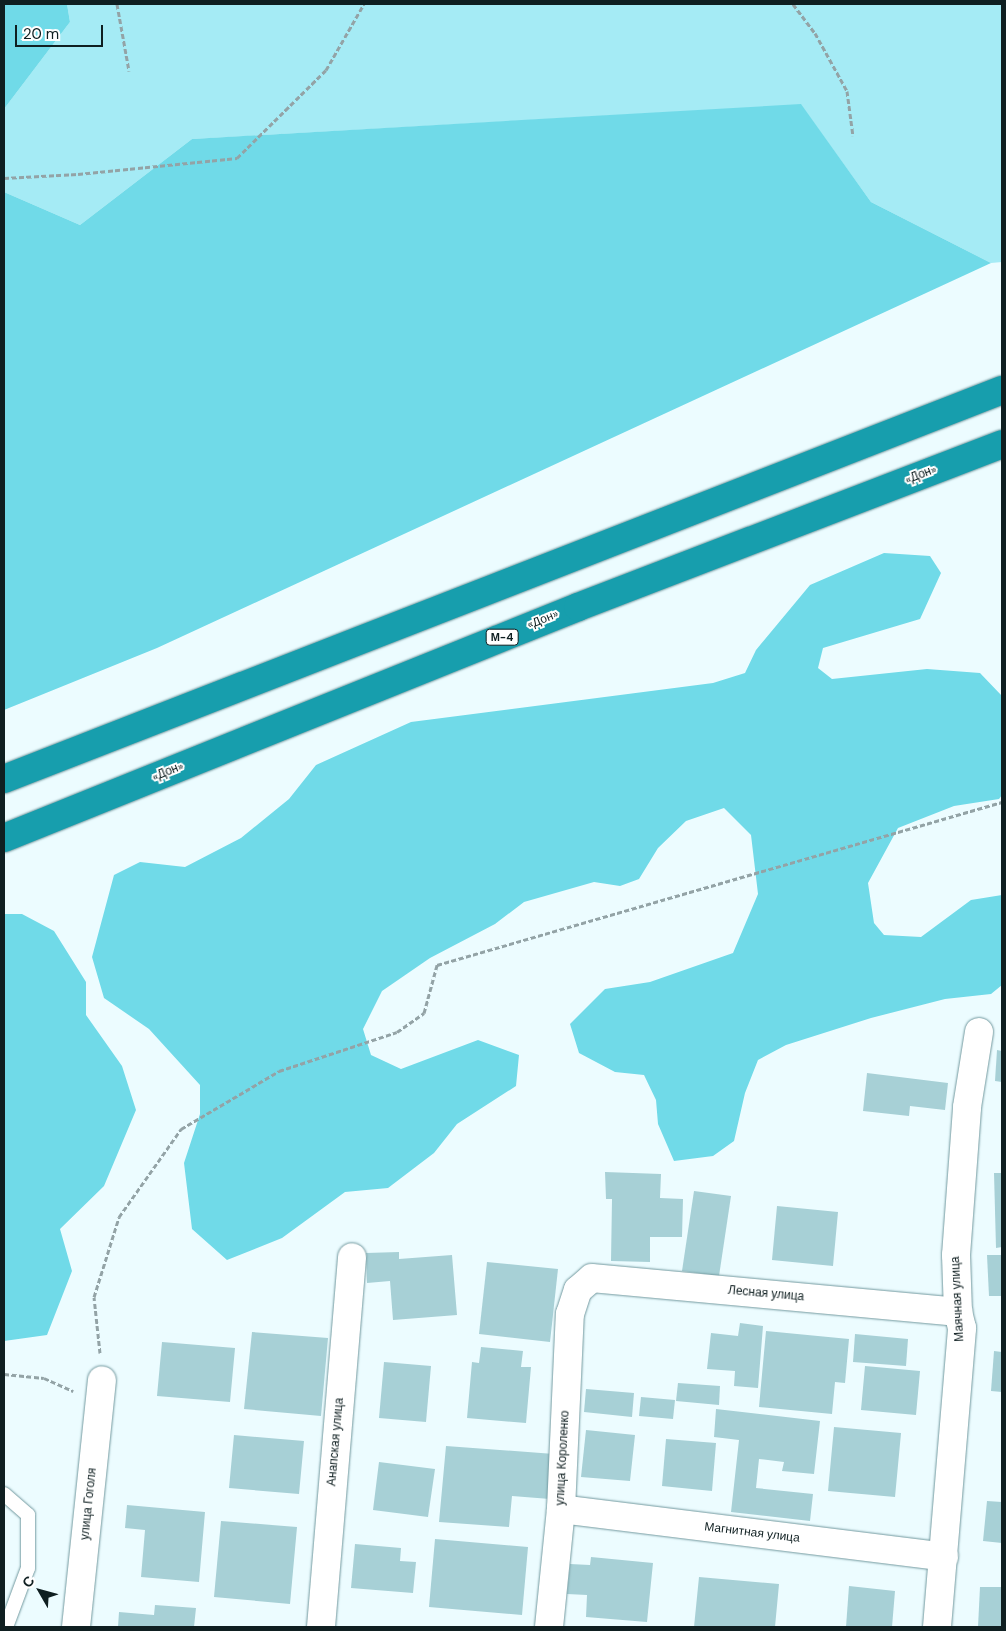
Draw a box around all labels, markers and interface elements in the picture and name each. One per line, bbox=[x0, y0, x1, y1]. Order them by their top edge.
scale bar bbox=[18, 15, 105, 47]
text: 20 m bbox=[23, 24, 59, 44]
street label: «Дон» bbox=[903, 462, 939, 488]
street label: «Дон» bbox=[525, 607, 561, 633]
road number: М-4 bbox=[484, 628, 520, 646]
street label: «Дон» bbox=[150, 759, 186, 785]
street label: Маячная улица bbox=[949, 1256, 967, 1342]
street label: Лесная улица bbox=[727, 1283, 805, 1305]
street label: Анапская улица bbox=[325, 1397, 347, 1487]
street label: улица Короленко bbox=[553, 1410, 573, 1506]
street label: улица Гоголя bbox=[78, 1467, 100, 1541]
street label: Магнитная улица bbox=[703, 1520, 801, 1546]
north arrow bbox=[15, 1566, 65, 1616]
text: С bbox=[18, 1572, 38, 1591]

